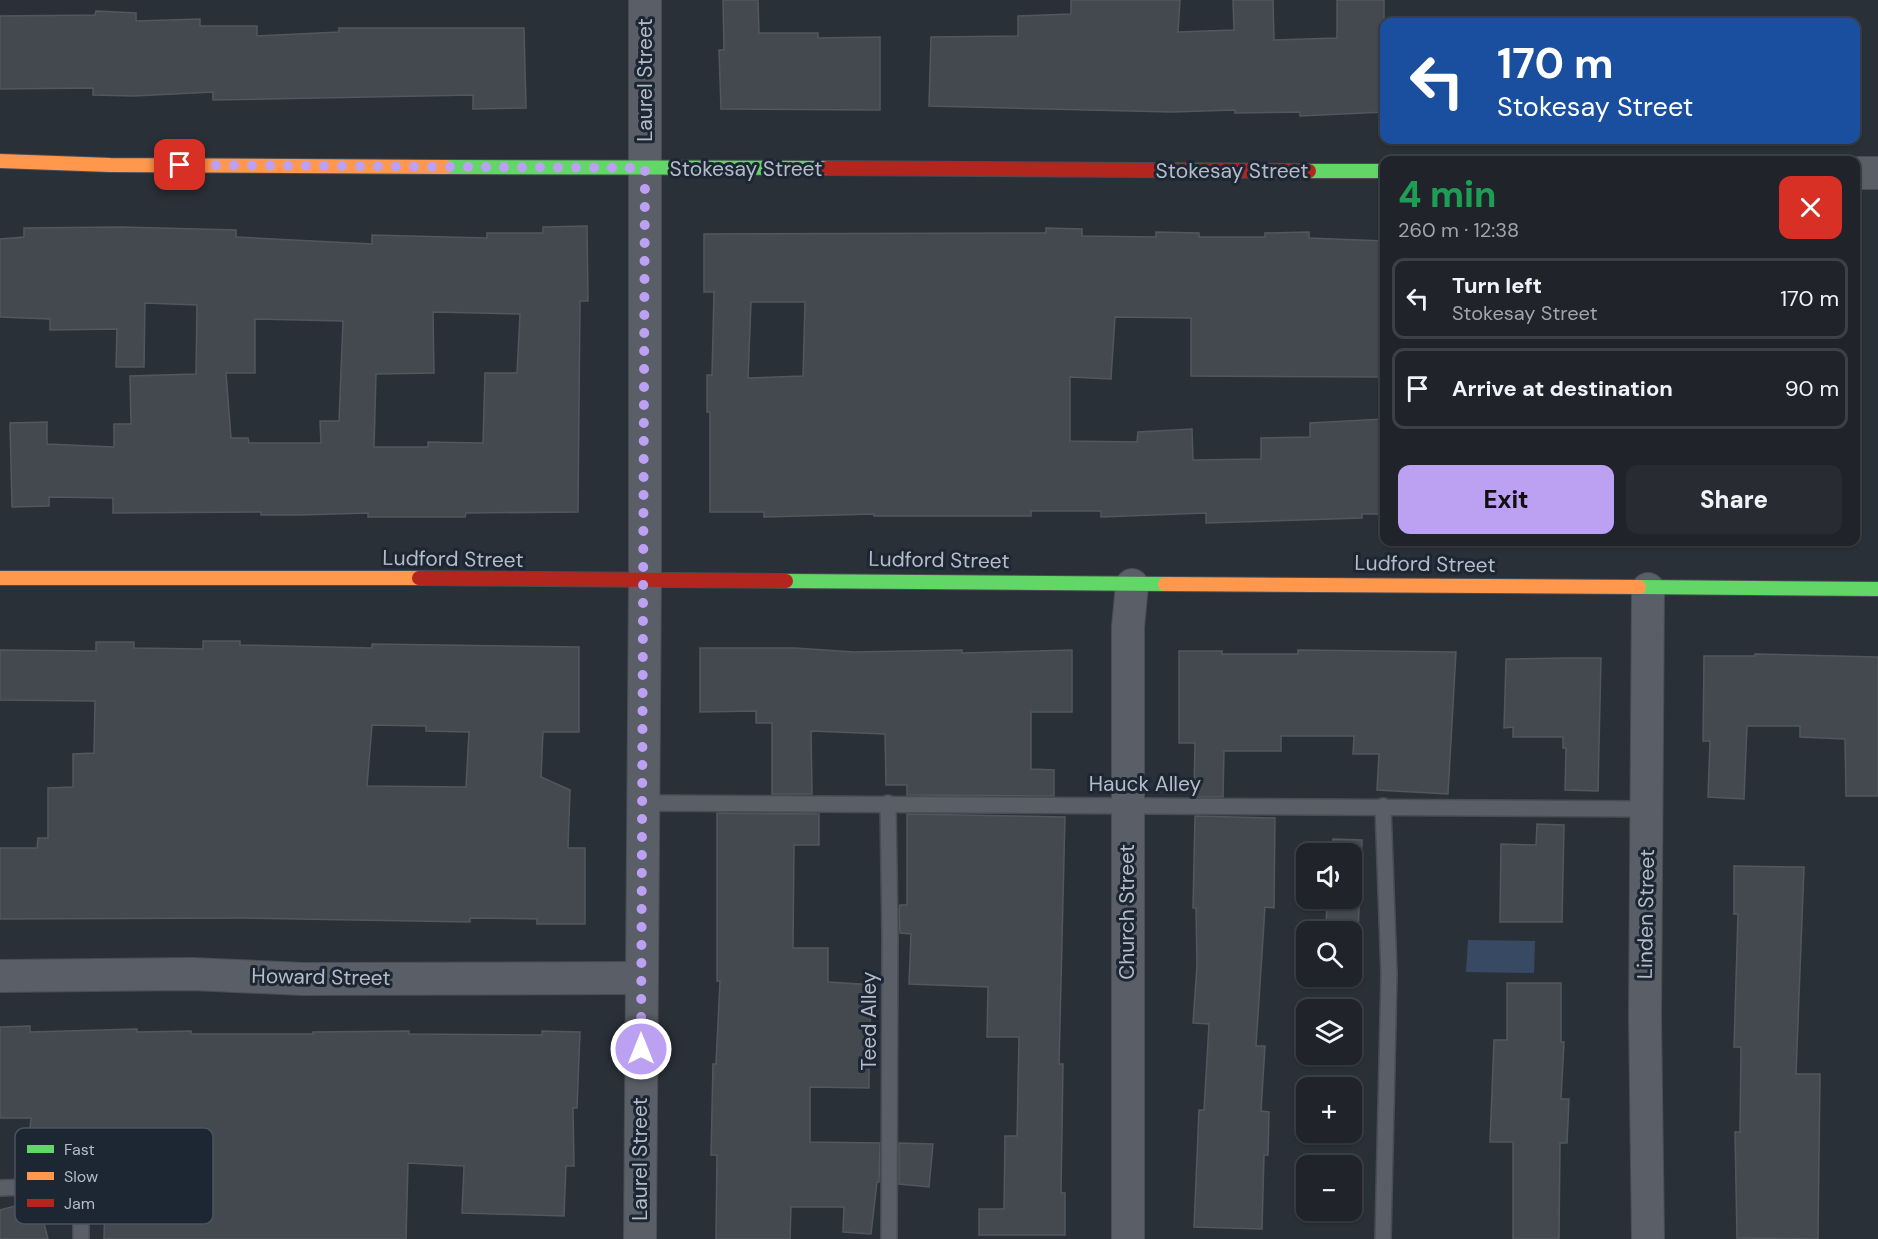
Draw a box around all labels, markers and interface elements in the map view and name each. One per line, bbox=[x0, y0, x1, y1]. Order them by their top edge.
street label: Laurel Street bbox=[631, 18, 659, 142]
text: 170 m bbox=[1497, 36, 1614, 91]
icon: left bbox=[1398, 42, 1476, 120]
text: Stokesay Street bbox=[1497, 89, 1693, 124]
pin bbox=[154, 139, 205, 190]
icon: arrive bbox=[163, 148, 196, 181]
street label: Stokesay Street bbox=[670, 155, 822, 183]
street label: Stokesay Street bbox=[1156, 157, 1308, 185]
text: 4 min bbox=[1398, 171, 1496, 218]
button: close bbox=[1779, 176, 1842, 239]
text: 260 m · 12:38 bbox=[1398, 217, 1519, 243]
text: Turn left bbox=[1452, 271, 1542, 300]
icon: left bbox=[1401, 282, 1434, 315]
text: 170 m bbox=[1780, 284, 1839, 313]
text: Stokesay Street bbox=[1452, 300, 1597, 326]
icon: arrive bbox=[1401, 372, 1434, 405]
text: Arrive at destination bbox=[1452, 374, 1673, 403]
text: 90 m bbox=[1785, 374, 1839, 403]
button: Exit bbox=[1398, 465, 1614, 534]
button: Share bbox=[1626, 465, 1842, 534]
street label: Ludford Street bbox=[382, 544, 524, 574]
street label: Ludford Street bbox=[868, 545, 1010, 575]
street label: Ludford Street bbox=[1354, 549, 1496, 579]
street label: Hauck Alley bbox=[1089, 770, 1202, 798]
map controls bbox=[1296, 843, 1362, 1221]
button: sound bbox=[1296, 843, 1362, 909]
street label: Church Street bbox=[1113, 844, 1141, 980]
street label: Linden Street bbox=[1631, 849, 1661, 979]
button: search bbox=[1296, 921, 1362, 987]
street label: Howard Street bbox=[251, 962, 391, 992]
street label: Teed Alley bbox=[855, 971, 883, 1071]
button: layers bbox=[1296, 999, 1362, 1065]
position arrow bbox=[609, 1017, 673, 1081]
button: + bbox=[1296, 1077, 1362, 1143]
street label: Laurel Street bbox=[626, 1097, 654, 1221]
legend bbox=[15, 1128, 213, 1224]
text: Fast bbox=[64, 1139, 95, 1160]
button: − bbox=[1296, 1155, 1362, 1221]
text: Slow bbox=[64, 1166, 98, 1187]
text: Jam bbox=[64, 1193, 95, 1214]

